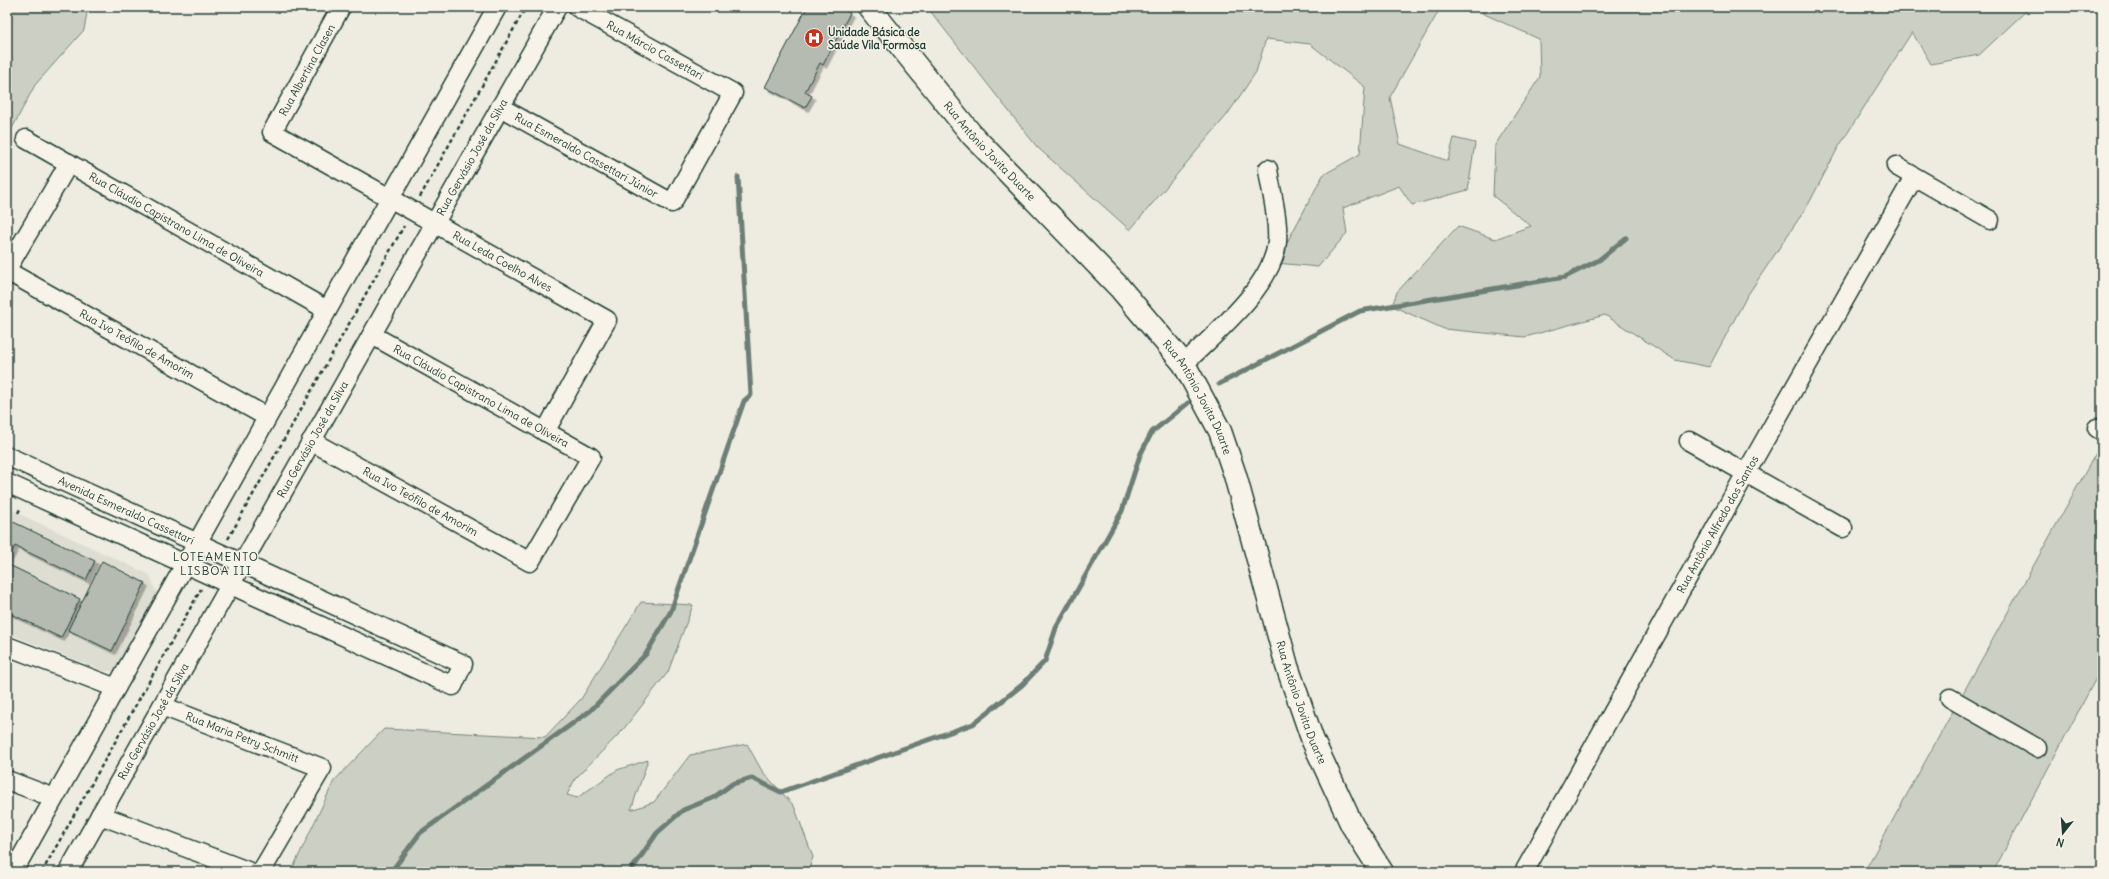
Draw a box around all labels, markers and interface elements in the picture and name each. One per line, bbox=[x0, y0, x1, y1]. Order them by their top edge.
street label: Rua Márcio Cassettari bbox=[604, 18, 706, 82]
street label: Rua Albertina Clasen bbox=[276, 22, 338, 118]
place label: Unidade Básica de Saúde Vila Formosa bbox=[828, 25, 927, 52]
hospital icon: Unidade Básica de Saúde Vila Formosa bbox=[803, 27, 825, 49]
street label: Rua Gervásio José da Silva bbox=[434, 96, 511, 218]
street label: Rua Antônio Jovita Duarte bbox=[941, 98, 1039, 204]
street label: Rua Esmeraldo Cassettari Júnior bbox=[512, 110, 661, 201]
street label: Rua Cláudio Capistrano Lima de Oliveira bbox=[86, 169, 266, 280]
street label: Rua Leda Coelho Alves bbox=[450, 228, 555, 295]
street label: Rua Ivo Teófilo de Amorim bbox=[77, 306, 197, 382]
street label: Rua Antônio Jovita Duarte bbox=[1160, 337, 1235, 456]
street label: Rua Cláudio Capistrano Lima de Oliveira bbox=[391, 342, 571, 450]
street label: Rua Gervásio José da Silva bbox=[274, 379, 351, 500]
street label: Rua Antônio Alfredo dos Santos bbox=[1674, 453, 1762, 596]
street label: Rua Ivo Teófilo de Amorim bbox=[360, 464, 481, 539]
street label: Avenida Esmeraldo Cassettari bbox=[56, 473, 196, 547]
district label: LOTEAMENTO LISBOA III bbox=[173, 549, 259, 578]
street label: Rua Antônio Jovita Duarte bbox=[1273, 639, 1330, 766]
street label: Rua Gervásio José da Silva bbox=[115, 661, 192, 782]
street label: Rua Maria Petry Schmitt bbox=[184, 709, 301, 765]
north arrow bbox=[2043, 813, 2083, 853]
text: N bbox=[2054, 835, 2066, 850]

